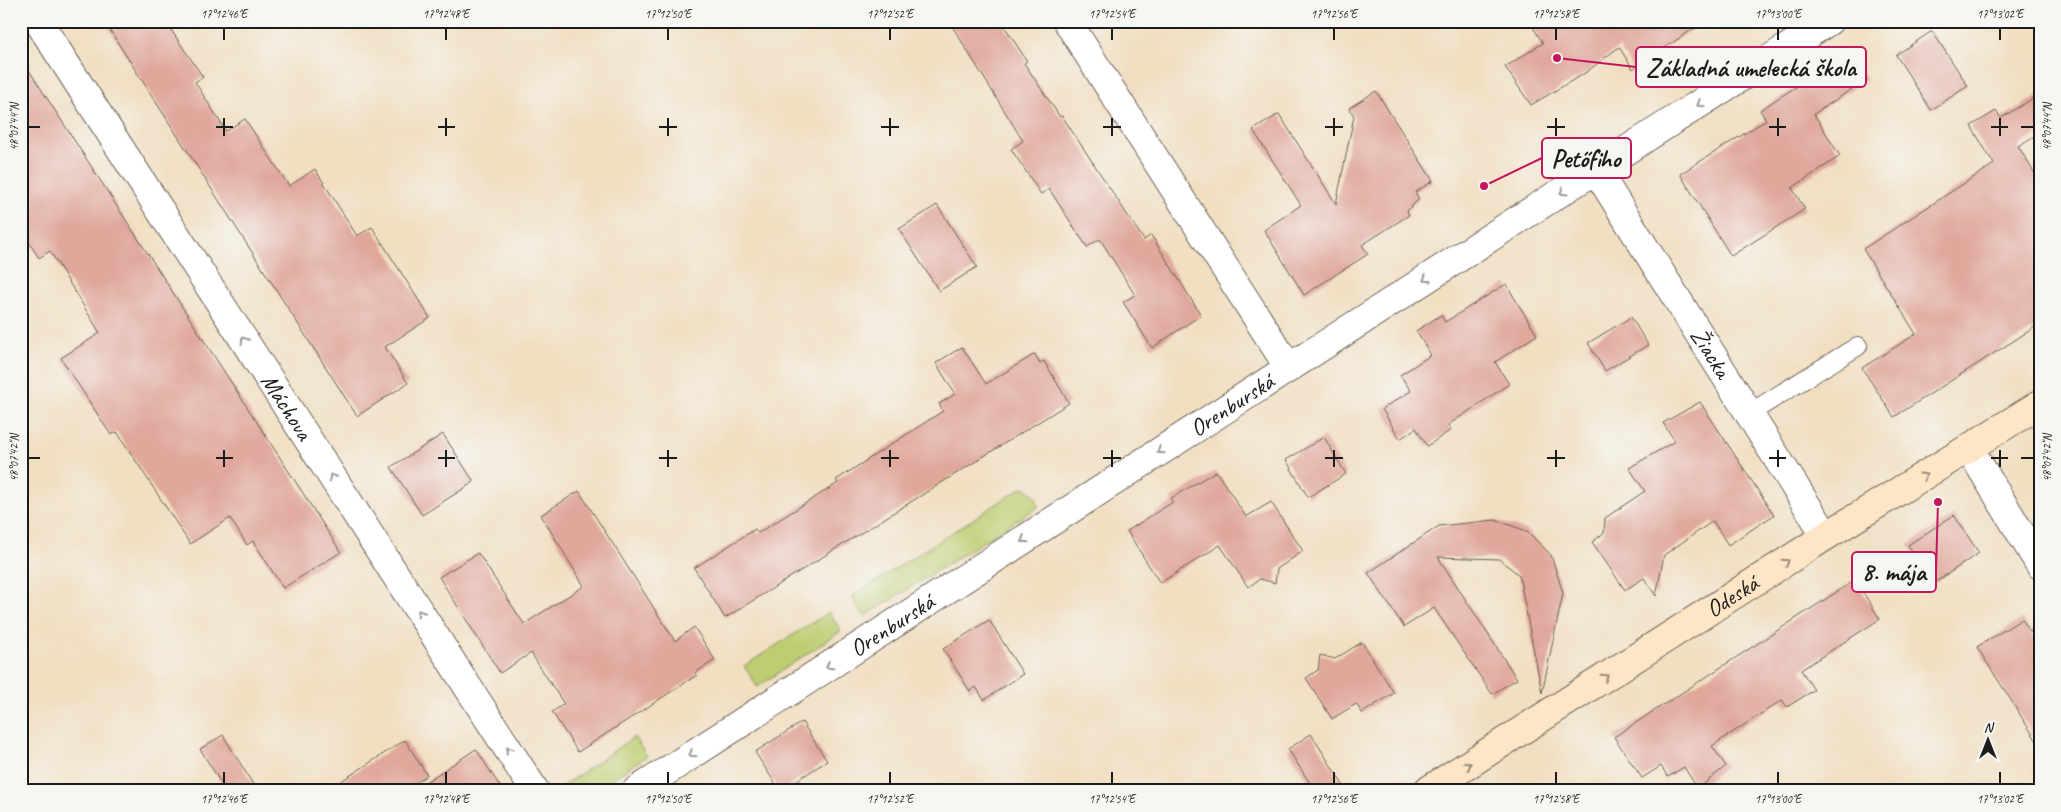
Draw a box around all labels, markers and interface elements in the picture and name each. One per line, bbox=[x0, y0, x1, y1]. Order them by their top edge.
text: 17°12'46"E bbox=[201, 6, 249, 22]
text: 17°12'48"E bbox=[423, 6, 471, 22]
text: 17°12'50"E bbox=[645, 6, 693, 22]
text: 17°12'52"E bbox=[867, 6, 915, 22]
text: 17°12'54"E bbox=[1089, 6, 1137, 22]
text: 17°12'56"E bbox=[1311, 6, 1359, 22]
text: 17°12'58"E bbox=[1533, 6, 1581, 22]
text: 17°13'00"E bbox=[1755, 6, 1803, 22]
text: 17°13'02"E bbox=[1977, 6, 2025, 22]
callout: Základná umelecká škola bbox=[1636, 47, 1866, 87]
text: Základná umelecká škola bbox=[1646, 52, 1858, 84]
one-way arrow bbox=[1696, 98, 1705, 107]
text: 48°07'44"N bbox=[6, 102, 22, 151]
text: 48°07'44"N bbox=[2039, 102, 2055, 151]
callout: Petőfiho bbox=[1542, 138, 1631, 178]
text: Petőfiho bbox=[1551, 143, 1622, 175]
one-way arrow bbox=[1559, 186, 1569, 195]
one-way arrow bbox=[1422, 273, 1432, 282]
street label: Žiacka bbox=[1684, 322, 1739, 385]
one-way arrow bbox=[241, 337, 250, 346]
street label: Orenburská bbox=[1184, 365, 1282, 443]
street label: Máchova bbox=[254, 368, 320, 447]
text: 48°07'42"N bbox=[6, 433, 22, 482]
text: 48°07'42"N bbox=[2039, 433, 2055, 482]
one-way arrow bbox=[1157, 445, 1166, 455]
one-way arrow bbox=[1919, 472, 1928, 482]
one-way arrow bbox=[329, 473, 339, 482]
one-way arrow bbox=[1020, 533, 1029, 543]
callout: 8. mája bbox=[1852, 552, 1936, 592]
text: 8. mája bbox=[1862, 556, 1928, 588]
one-way arrow bbox=[1781, 558, 1790, 568]
street label: Odeská bbox=[1700, 567, 1766, 624]
street label: Orenburská bbox=[844, 585, 942, 663]
one-way arrow bbox=[417, 610, 427, 619]
one-way arrow bbox=[825, 660, 834, 669]
one-way arrow bbox=[1599, 674, 1609, 683]
north arrow bbox=[1964, 714, 2014, 764]
text: N bbox=[1984, 719, 1995, 736]
one-way arrow bbox=[505, 746, 515, 755]
one-way arrow bbox=[689, 748, 698, 758]
one-way arrow bbox=[1463, 761, 1472, 771]
text: 17°12'46"E bbox=[201, 791, 249, 807]
text: 17°12'48"E bbox=[423, 791, 471, 807]
text: 17°12'50"E bbox=[645, 791, 693, 807]
text: 17°12'52"E bbox=[867, 791, 915, 807]
text: 17°12'54"E bbox=[1089, 791, 1137, 807]
text: 17°12'56"E bbox=[1311, 791, 1359, 807]
text: 17°12'58"E bbox=[1533, 791, 1581, 807]
text: 17°13'00"E bbox=[1755, 791, 1803, 807]
text: 17°13'02"E bbox=[1977, 791, 2025, 807]

